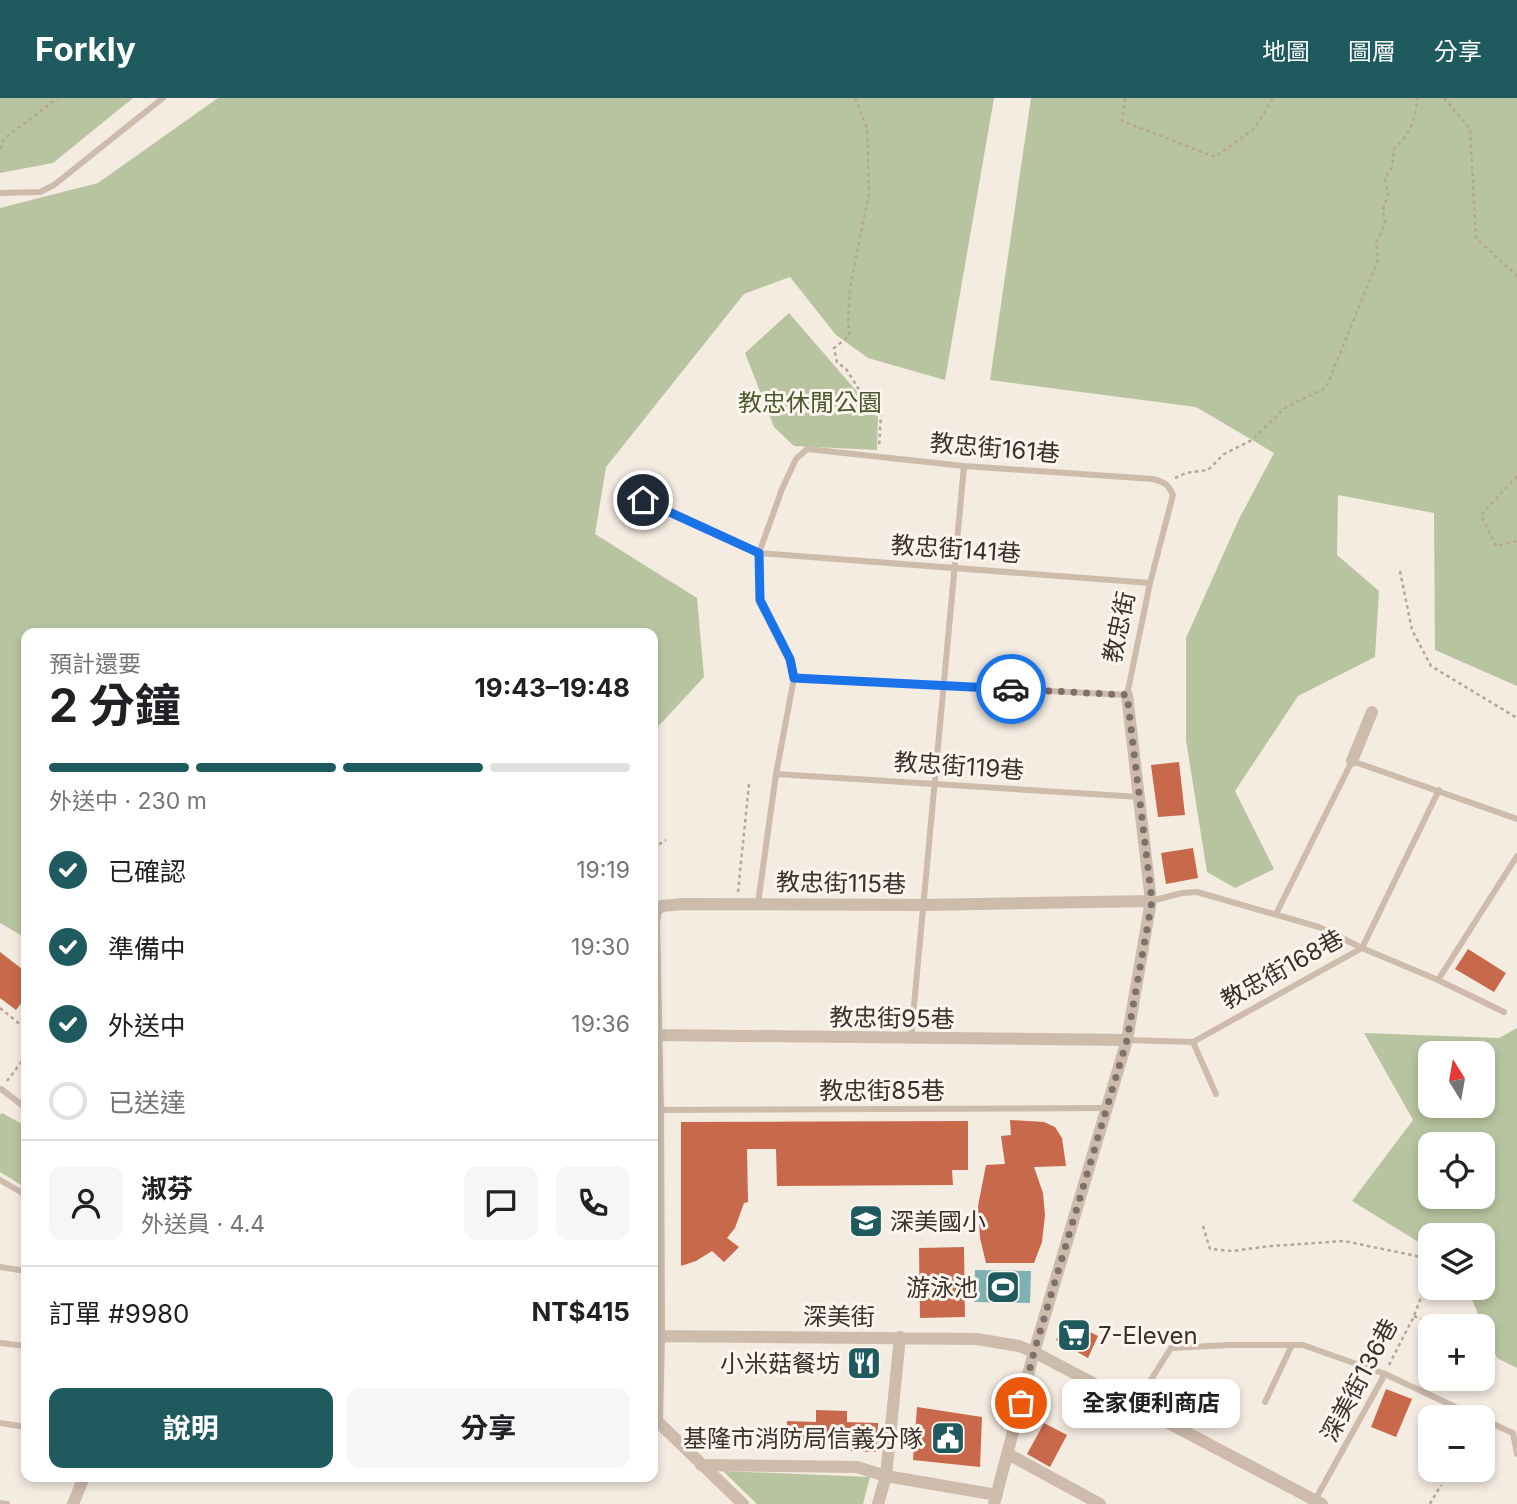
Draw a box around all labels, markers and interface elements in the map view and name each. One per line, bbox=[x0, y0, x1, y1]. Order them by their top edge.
text: Forkly bbox=[35, 29, 136, 69]
text: 地圖 bbox=[1262, 37, 1310, 66]
text: 圖層 bbox=[1348, 37, 1396, 66]
text: 分享 bbox=[1434, 37, 1482, 66]
park label: 教忠休閒公園 bbox=[738, 388, 882, 417]
street label: 教忠街161巷 bbox=[929, 428, 1061, 468]
pin bbox=[613, 470, 673, 530]
icon: home bbox=[624, 481, 662, 519]
street label: 教忠街141巷 bbox=[890, 530, 1022, 568]
street label: 教忠街 bbox=[1097, 589, 1141, 665]
text: 預計還要 bbox=[49, 650, 141, 678]
courier bbox=[976, 654, 1046, 724]
icon: car bbox=[992, 670, 1030, 708]
text: 19:43–19:48 bbox=[475, 672, 630, 703]
text: 2 分鐘 bbox=[49, 677, 181, 733]
street label: 教忠街119巷 bbox=[893, 747, 1025, 785]
text: 外送中 · 230 m bbox=[49, 787, 207, 815]
icon: check bbox=[49, 851, 87, 889]
text: 已確認 bbox=[108, 856, 186, 887]
text: 19:19 bbox=[576, 856, 630, 884]
street label: 教忠街115巷 bbox=[776, 867, 906, 899]
street label: 教忠街168巷 bbox=[1216, 923, 1348, 1015]
icon: check bbox=[49, 928, 87, 966]
text: 準備中 bbox=[108, 933, 186, 964]
text: 19:30 bbox=[571, 933, 630, 961]
street label: 教忠街95巷 bbox=[829, 1002, 955, 1034]
icon: check bbox=[49, 1005, 87, 1043]
text: 外送中 bbox=[108, 1010, 186, 1041]
text: 19:36 bbox=[571, 1010, 630, 1038]
north arrow bbox=[1418, 1041, 1494, 1118]
map controls bbox=[1418, 1041, 1495, 1482]
street label: 教忠街85巷 bbox=[819, 1076, 945, 1105]
text: 已送達 bbox=[108, 1087, 186, 1118]
button: locate bbox=[1418, 1132, 1495, 1209]
button: person bbox=[49, 1166, 123, 1240]
button: chat bbox=[464, 1166, 538, 1240]
button: phone bbox=[556, 1166, 630, 1240]
text: 淑芬 bbox=[141, 1173, 193, 1204]
school or university icon: 深美國小 bbox=[847, 1202, 885, 1240]
place label: 深美國小 bbox=[890, 1207, 986, 1236]
text: 外送員 · 4.4 bbox=[141, 1210, 265, 1238]
button: layers bbox=[1418, 1223, 1495, 1300]
sports icon: 游泳池 bbox=[984, 1268, 1022, 1306]
place label: 游泳池 bbox=[906, 1273, 978, 1302]
text: NT$415 bbox=[531, 1296, 630, 1327]
text: 訂單 #9980 bbox=[49, 1298, 190, 1329]
street label: 深美街 bbox=[803, 1302, 875, 1331]
street label: 深美街136巷 bbox=[1314, 1313, 1404, 1447]
button: + bbox=[1418, 1314, 1495, 1391]
supermarket icon: 7-Eleven bbox=[1055, 1316, 1093, 1354]
place label: 7-Eleven bbox=[1098, 1321, 1198, 1350]
restaurant icon: 小米菇餐坊 bbox=[845, 1344, 883, 1382]
place label: 小米菇餐坊 bbox=[720, 1349, 840, 1378]
pin bbox=[991, 1373, 1051, 1433]
callout: 全家便利商店 bbox=[1063, 1378, 1242, 1428]
icon: bag bbox=[1002, 1384, 1040, 1422]
button: 說明 bbox=[49, 1388, 333, 1468]
button: 分享 bbox=[347, 1388, 630, 1468]
text: 全家便利商店 bbox=[1082, 1389, 1220, 1417]
button: − bbox=[1418, 1405, 1495, 1482]
public building icon: 基隆市消防局信義分隊 bbox=[929, 1419, 967, 1457]
place label: 基隆市消防局信義分隊 bbox=[683, 1424, 923, 1453]

